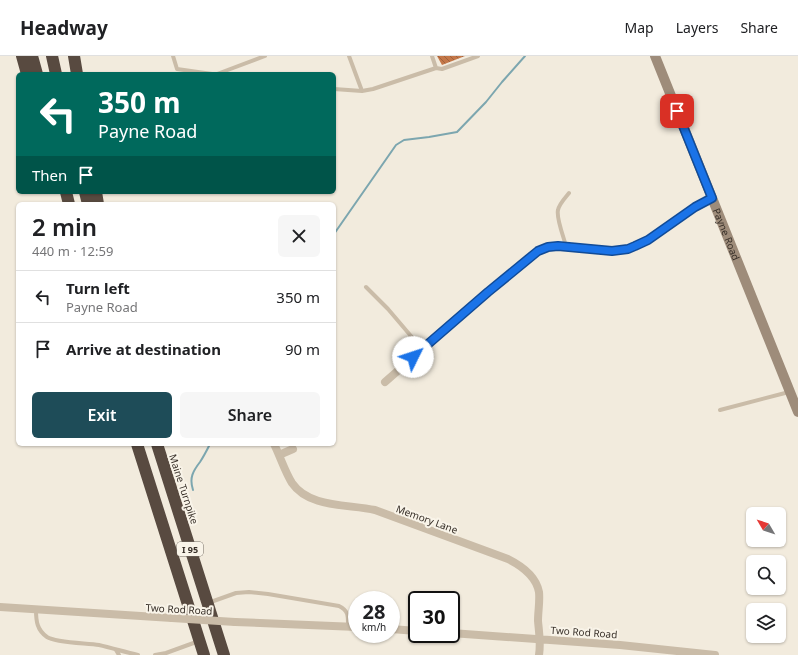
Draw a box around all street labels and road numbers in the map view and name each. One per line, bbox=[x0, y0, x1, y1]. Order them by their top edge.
street label: Payne Road bbox=[710, 206, 743, 262]
street label: Maine Turnpike bbox=[166, 452, 202, 526]
street label: Memory Lane bbox=[394, 501, 460, 537]
road number: I 95 bbox=[177, 542, 203, 556]
street label: Two Rod Road bbox=[145, 600, 213, 618]
street label: Two Rod Road bbox=[550, 623, 618, 641]

